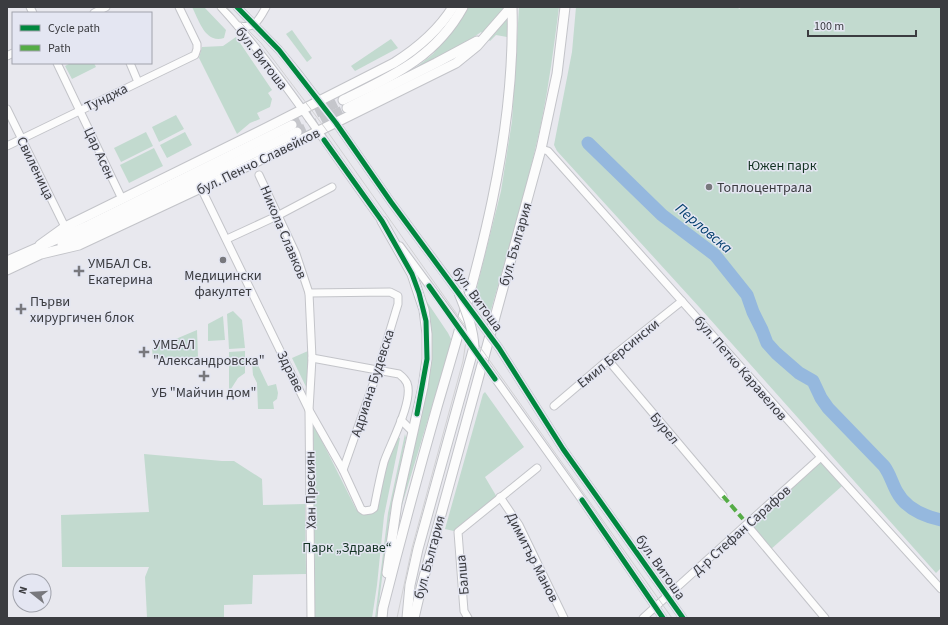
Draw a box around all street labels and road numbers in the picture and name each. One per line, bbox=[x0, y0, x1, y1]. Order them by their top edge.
street label: бул. Витоша bbox=[230, 23, 292, 94]
street label: Тунджа bbox=[82, 79, 131, 117]
street label: бул. Пенчо Славейков bbox=[193, 123, 323, 200]
street label: Цар Асен bbox=[78, 124, 120, 183]
street label: Свиленица bbox=[11, 133, 59, 203]
street label: Никола Славков bbox=[254, 183, 312, 282]
street label: бул. България bbox=[494, 200, 537, 288]
street label: бул. Витоша bbox=[447, 263, 507, 336]
street label: бул. Петко Каравелов bbox=[689, 312, 791, 425]
street label: Емил Берсински bbox=[573, 314, 664, 393]
street label: Адриана Будевска bbox=[346, 327, 400, 440]
street label: Здраве bbox=[271, 347, 309, 396]
street label: Бурел bbox=[645, 408, 684, 449]
street label: Хан Пресиян bbox=[300, 451, 322, 529]
street label: Д-р Стефан Сарафов bbox=[688, 481, 796, 581]
street label: Димитър Манов bbox=[501, 509, 563, 606]
street label: бул. България bbox=[409, 513, 451, 601]
street label: бул. Витоша bbox=[630, 531, 690, 604]
street label: Балша bbox=[451, 554, 475, 596]

